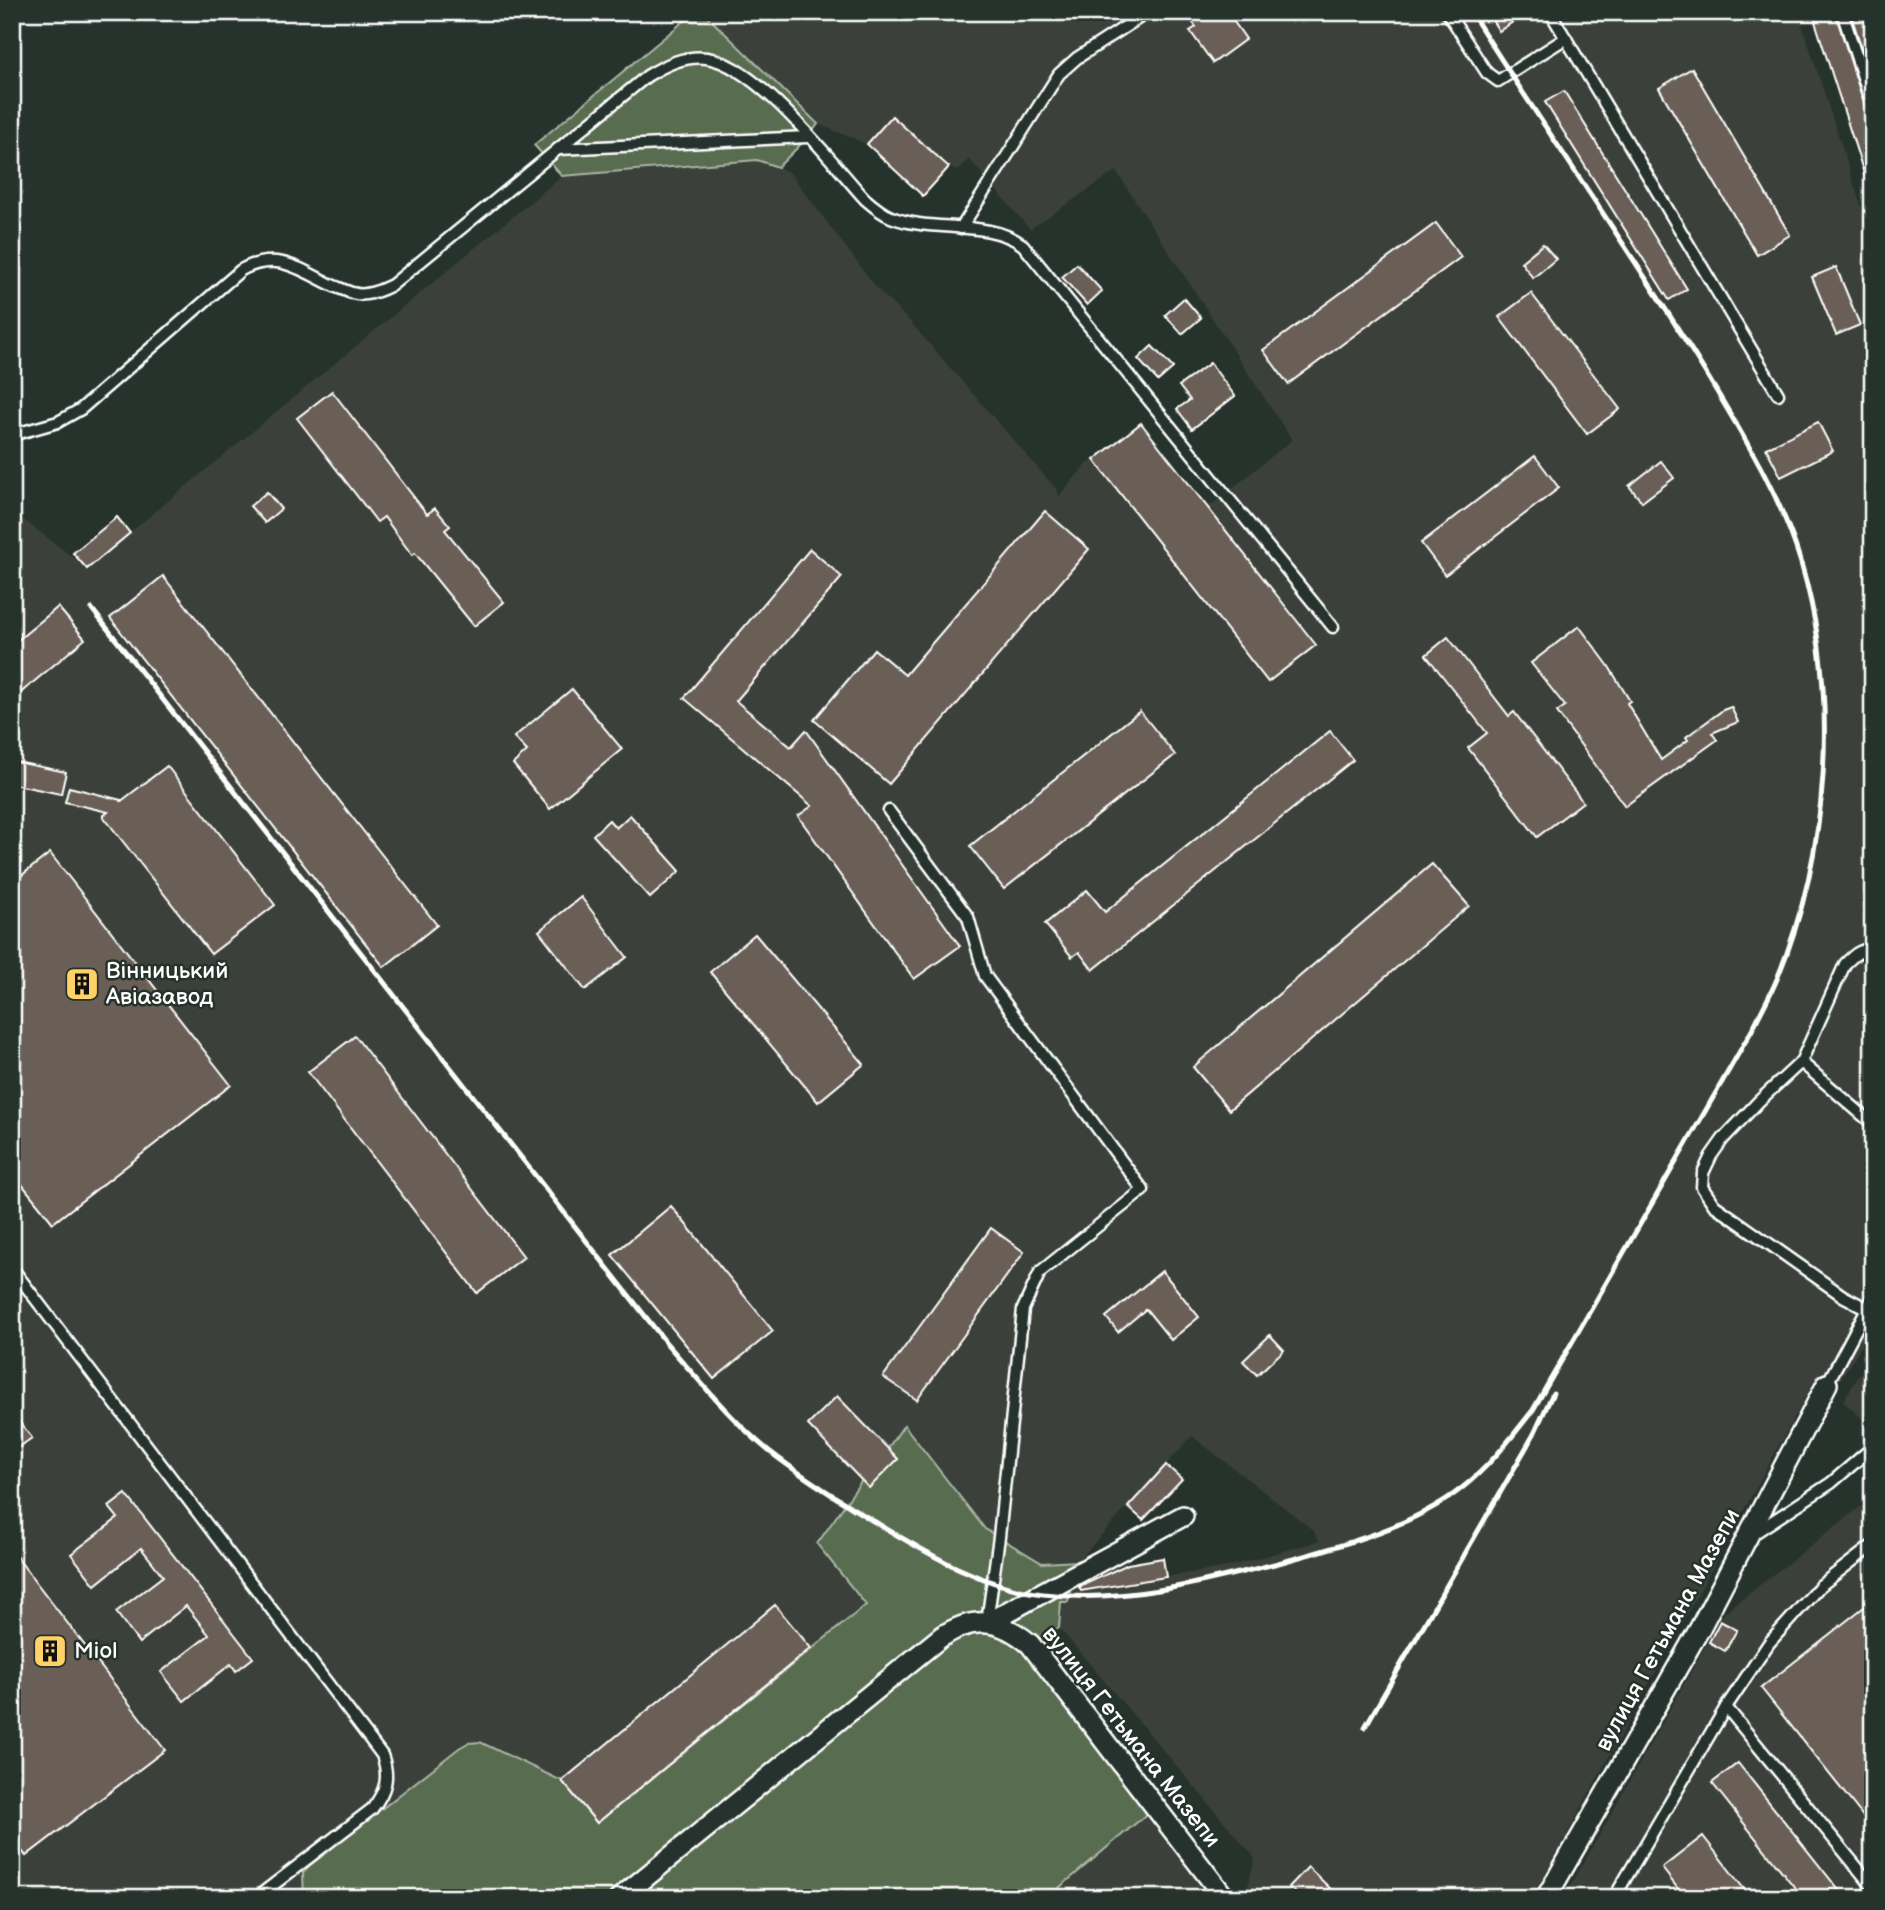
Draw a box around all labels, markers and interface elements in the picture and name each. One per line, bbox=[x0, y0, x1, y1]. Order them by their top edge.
place label: Вінницький Авіазавод bbox=[105, 957, 228, 1011]
building icon: Вінницький Авіазавод bbox=[63, 965, 101, 1003]
street label: вулиця Гетьмана Мазепи bbox=[1590, 1504, 1746, 1756]
street label: вулиця Гетьмана Мазепи bbox=[1036, 1621, 1226, 1853]
building icon: Miol bbox=[31, 1632, 69, 1670]
place label: Miol bbox=[74, 1637, 117, 1665]

